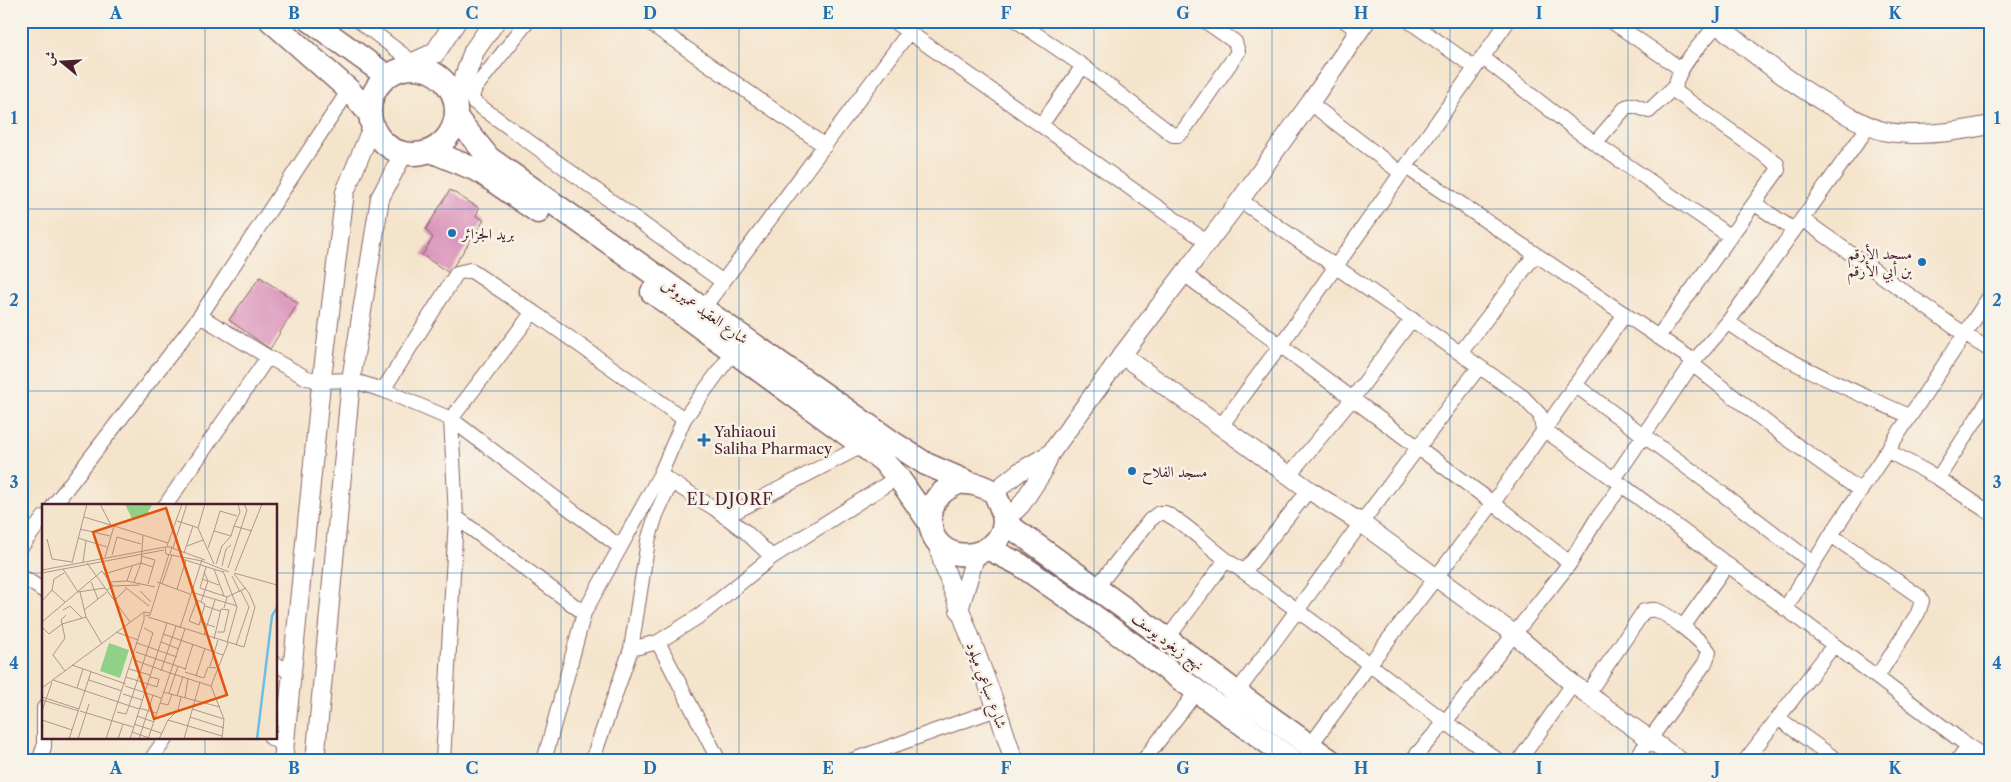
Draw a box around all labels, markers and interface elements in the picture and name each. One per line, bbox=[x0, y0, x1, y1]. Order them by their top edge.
text: A bbox=[109, 3, 123, 23]
text: B bbox=[288, 3, 300, 23]
text: C bbox=[466, 3, 478, 23]
text: D bbox=[643, 3, 657, 23]
text: E bbox=[822, 3, 834, 23]
text: F bbox=[1001, 3, 1012, 23]
text: G bbox=[1176, 3, 1190, 23]
text: H bbox=[1354, 3, 1368, 23]
text: I bbox=[1536, 3, 1543, 23]
text: J bbox=[1711, 3, 1720, 23]
text: K bbox=[1889, 3, 1903, 23]
north arrow bbox=[38, 38, 88, 88]
text: ش bbox=[39, 48, 60, 67]
text: 1 bbox=[10, 108, 18, 128]
text: 1 bbox=[1993, 108, 2001, 128]
place label: بريد الجزائر bbox=[460, 224, 514, 244]
marker: بريد الجزائر bbox=[446, 227, 458, 239]
place label: مسجد الأرقم بن أبي الأرقم bbox=[1847, 243, 1912, 285]
marker: مسجد الأرقم بن أبي الأرقم bbox=[1916, 256, 1928, 268]
street label: شارع العقيد عميروش bbox=[656, 274, 752, 351]
text: 2 bbox=[9, 290, 19, 310]
text: 2 bbox=[1992, 290, 2002, 310]
place label: Yahiaoui Saliha Pharmacy bbox=[713, 422, 833, 458]
marker: Yahiaoui Saliha Pharmacy bbox=[698, 434, 710, 446]
place label: مسجد الفلاح bbox=[1142, 462, 1207, 485]
marker: مسجد الفلاح bbox=[1126, 465, 1138, 477]
text: 3 bbox=[9, 472, 19, 492]
text: 3 bbox=[1992, 472, 2002, 492]
district label: EL DJORF bbox=[686, 489, 774, 509]
inset map bbox=[42, 504, 278, 740]
street label: نهج زيغود يوسف bbox=[1125, 608, 1208, 678]
street label: شارع سباعي ميلود bbox=[959, 639, 1011, 732]
text: 4 bbox=[9, 653, 19, 673]
text: 4 bbox=[1992, 653, 2002, 673]
text: A bbox=[109, 758, 123, 778]
text: B bbox=[288, 758, 300, 778]
text: C bbox=[466, 758, 478, 778]
text: D bbox=[643, 758, 657, 778]
text: E bbox=[822, 758, 834, 778]
text: F bbox=[1001, 758, 1012, 778]
text: G bbox=[1176, 758, 1190, 778]
text: H bbox=[1354, 758, 1368, 778]
text: I bbox=[1536, 758, 1543, 778]
text: J bbox=[1711, 758, 1720, 778]
text: K bbox=[1889, 758, 1903, 778]

